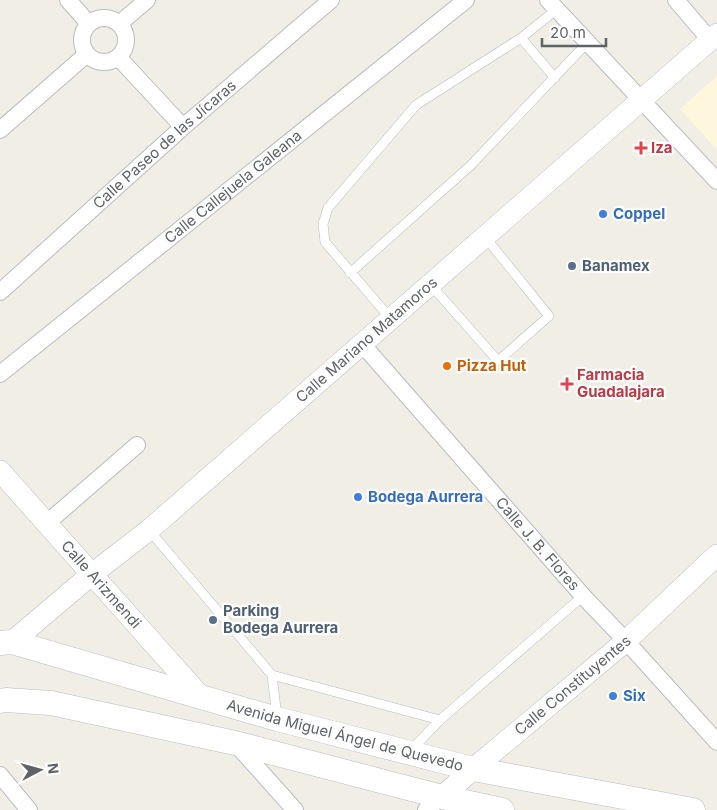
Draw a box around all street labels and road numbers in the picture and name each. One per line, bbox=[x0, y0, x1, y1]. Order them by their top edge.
street label: Calle Paseo de las Jícaras bbox=[89, 76, 240, 213]
street label: Calle Callejuela Galeana bbox=[160, 126, 305, 247]
street label: Calle Mariano Matamoros bbox=[292, 273, 441, 406]
street label: Calle J. B. Flores bbox=[492, 493, 584, 594]
street label: Calle Arizmendi bbox=[57, 536, 146, 632]
street label: Calle Constituyentes bbox=[510, 631, 635, 739]
street label: Avenida Miguel Ángel de Quevedo bbox=[225, 695, 465, 775]

